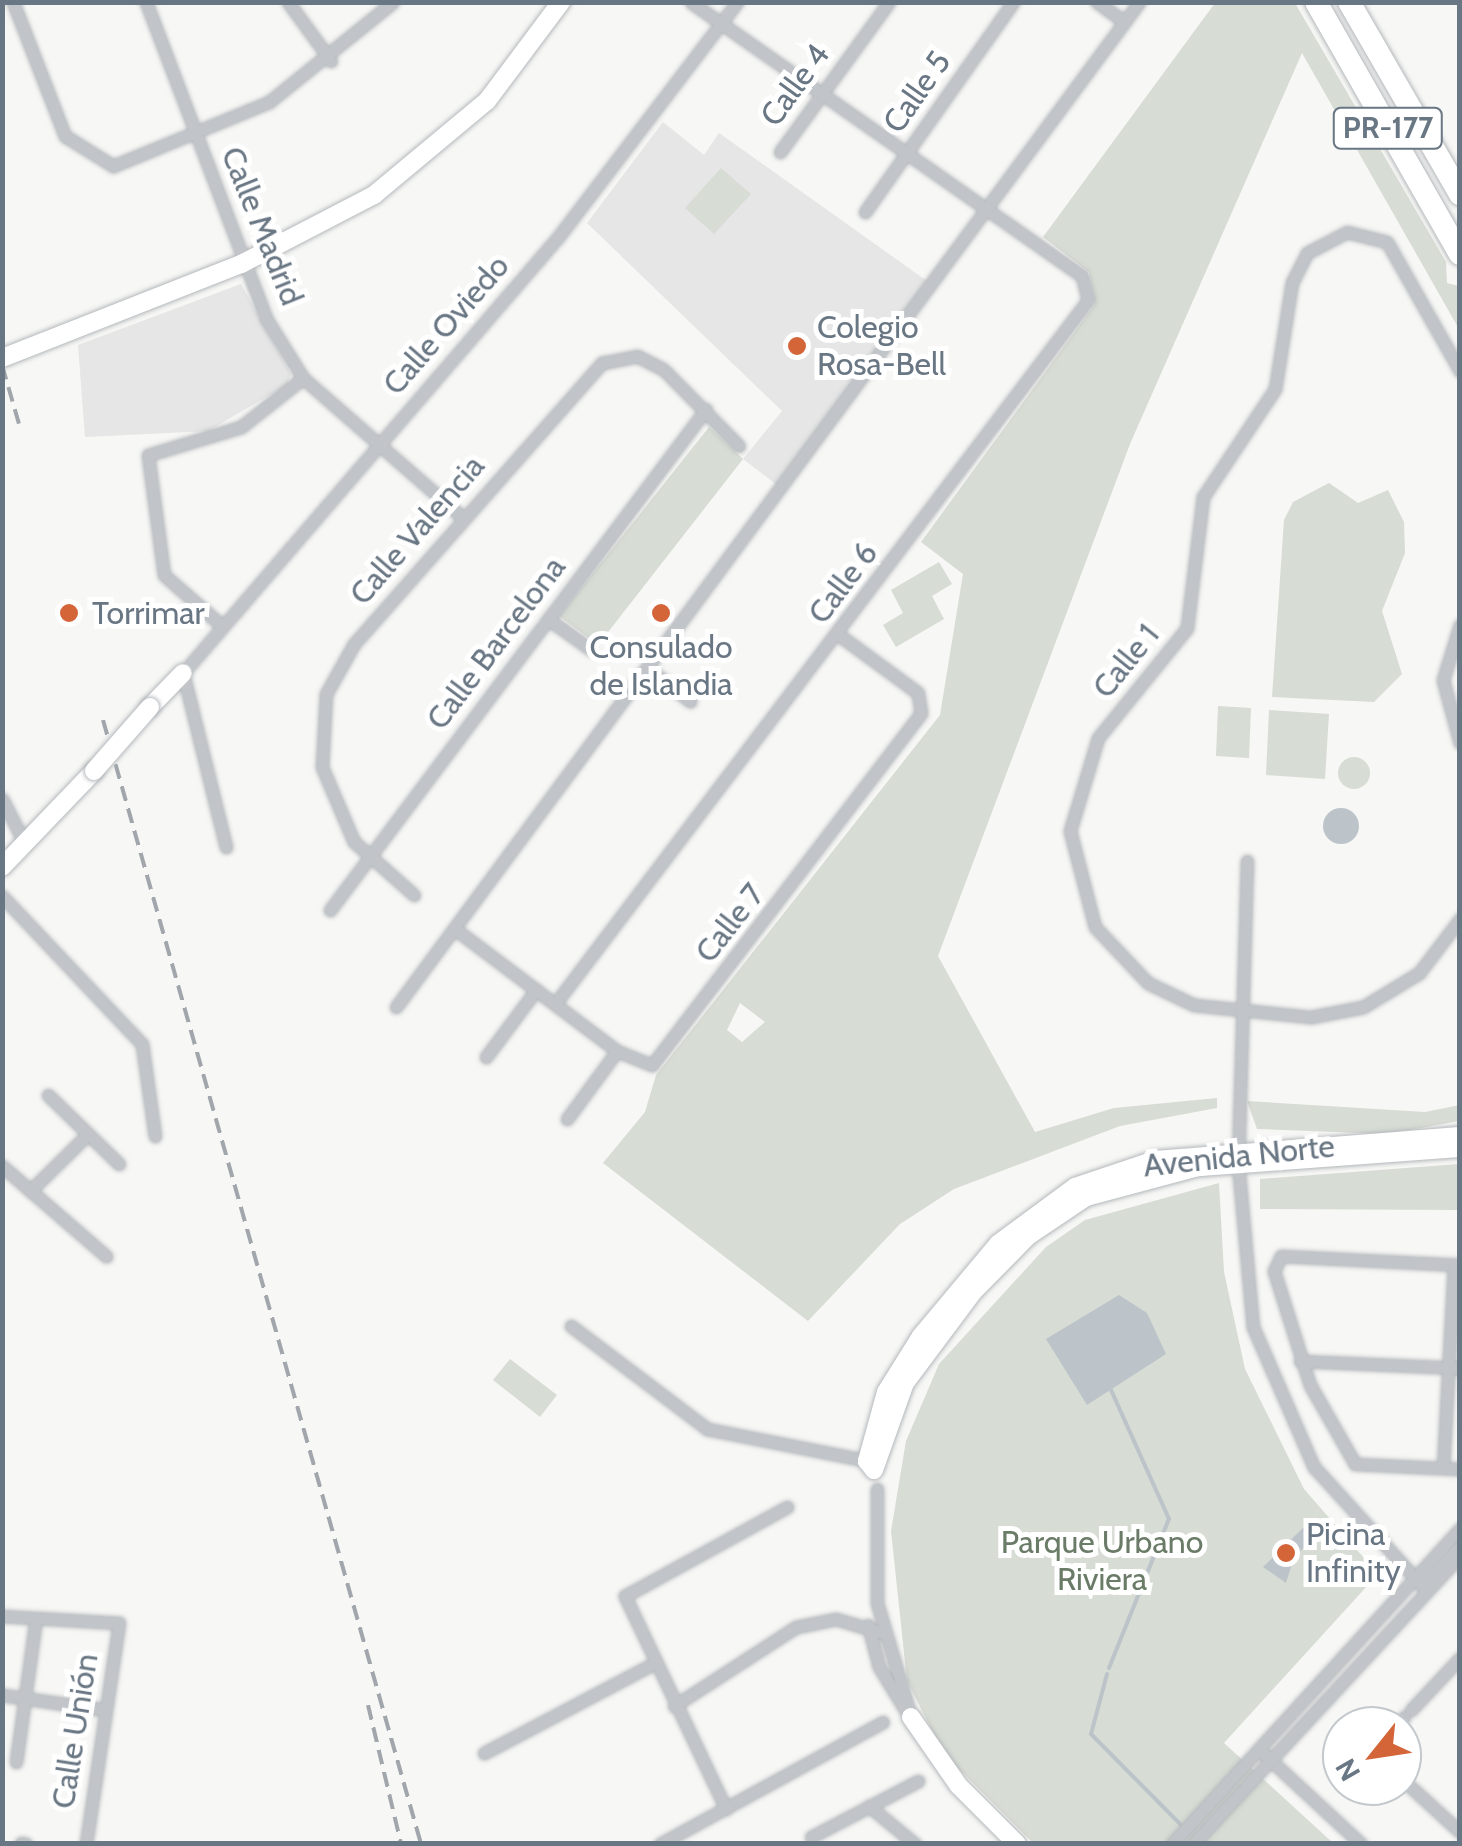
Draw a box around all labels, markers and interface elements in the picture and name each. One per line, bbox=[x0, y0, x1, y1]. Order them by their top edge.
street label: Calle 4 bbox=[752, 36, 838, 134]
street label: Calle 5 bbox=[875, 44, 959, 140]
road number: PR-177 bbox=[1330, 103, 1446, 153]
street label: Calle Madrid bbox=[213, 141, 311, 311]
street label: Calle Oviedo bbox=[375, 247, 517, 403]
place label: Colegio Rosa-Bell bbox=[817, 309, 946, 384]
marker: Colegio Rosa-Bell bbox=[786, 335, 808, 357]
street label: Calle Valencia bbox=[342, 447, 492, 613]
street label: Calle 6 bbox=[800, 535, 886, 631]
street label: Calle Barcelona bbox=[418, 549, 574, 737]
place label: Torrimar bbox=[92, 594, 205, 632]
marker: Torrimar bbox=[56, 600, 82, 626]
marker: Consulado de Islandia bbox=[650, 602, 672, 624]
street label: Calle 1 bbox=[1085, 616, 1167, 706]
place label: Consulado de Islandia bbox=[589, 629, 733, 704]
street label: Calle 7 bbox=[687, 876, 773, 970]
street label: Avenida Norte bbox=[1141, 1127, 1337, 1185]
place label: Picina Infinity bbox=[1306, 1516, 1401, 1591]
park label: Parque Urbano Riviera bbox=[1001, 1524, 1203, 1599]
marker: Picina Infinity bbox=[1275, 1542, 1297, 1564]
street label: Calle Unión bbox=[44, 1651, 106, 1811]
north arrow bbox=[1322, 1706, 1422, 1806]
text: N bbox=[1328, 1753, 1367, 1787]

